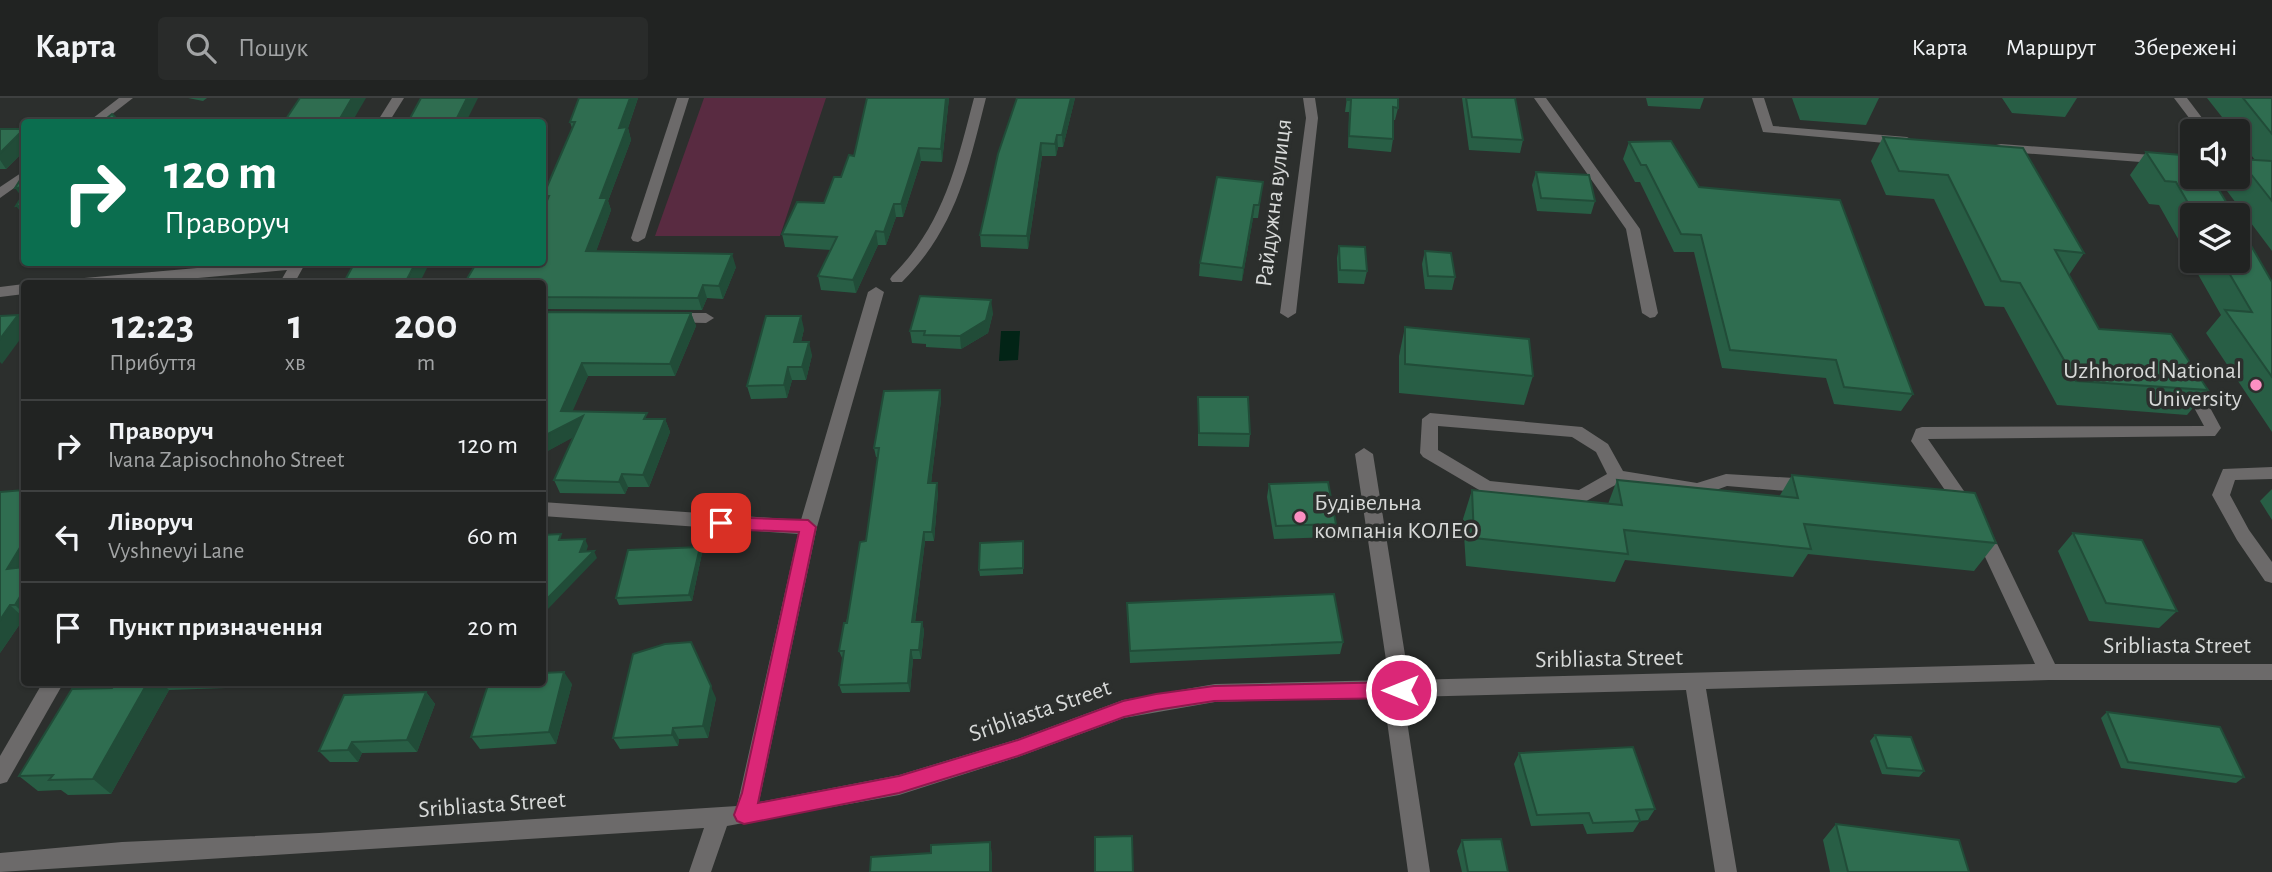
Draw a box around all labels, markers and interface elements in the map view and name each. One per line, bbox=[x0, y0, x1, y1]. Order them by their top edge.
search box bbox=[158, 17, 648, 80]
icon: search bbox=[182, 29, 220, 67]
text: Карта bbox=[35, 31, 116, 64]
text: Пошук bbox=[238, 35, 308, 61]
text: Карта bbox=[1912, 36, 1968, 60]
text: Маршрут bbox=[2006, 36, 2096, 60]
text: Збережені bbox=[2134, 36, 2237, 60]
street label: Райдужна вулиця bbox=[1252, 118, 1296, 288]
map controls bbox=[2180, 119, 2250, 273]
button: sound bbox=[2180, 119, 2250, 189]
icon: right bbox=[49, 147, 140, 238]
text: 120 m bbox=[164, 149, 277, 198]
button: layers bbox=[2180, 203, 2250, 273]
text: Праворуч bbox=[164, 207, 290, 239]
text: 12:23 bbox=[112, 304, 194, 346]
text: 1 bbox=[288, 304, 303, 346]
text: 200 bbox=[394, 304, 458, 346]
text: Прибуття bbox=[109, 352, 196, 375]
text: хв bbox=[285, 352, 306, 375]
text: m bbox=[417, 352, 435, 375]
place label: Uzhhorod National University bbox=[2063, 359, 2242, 411]
marker: Uzhhorod National University bbox=[2248, 377, 2264, 393]
text: Праворуч bbox=[108, 418, 214, 444]
icon: right bbox=[49, 427, 87, 465]
text: 120 m bbox=[458, 432, 518, 458]
text: Ivana Zapisochnoho Street bbox=[108, 449, 344, 472]
place label: Будівельна компанія КОЛЕО bbox=[1314, 491, 1479, 543]
pin bbox=[691, 493, 751, 553]
icon: arrive bbox=[702, 504, 740, 542]
text: Ліворуч bbox=[108, 509, 194, 535]
marker: Будівельна компанія КОЛЕО bbox=[1292, 509, 1308, 525]
icon: left bbox=[49, 518, 87, 556]
text: 60 m bbox=[467, 523, 518, 549]
text: Vyshnevyi Lane bbox=[108, 540, 244, 563]
icon: arrive bbox=[49, 609, 87, 647]
text: Пункт призначення bbox=[108, 614, 323, 640]
text: 20 m bbox=[467, 614, 518, 640]
street label: Sribliasta Street bbox=[2103, 634, 2251, 658]
street label: Sribliasta Street bbox=[1535, 646, 1683, 672]
position arrow bbox=[1364, 653, 1438, 727]
street label: Sribliasta Street bbox=[966, 675, 1114, 746]
street label: Sribliasta Street bbox=[417, 788, 567, 822]

